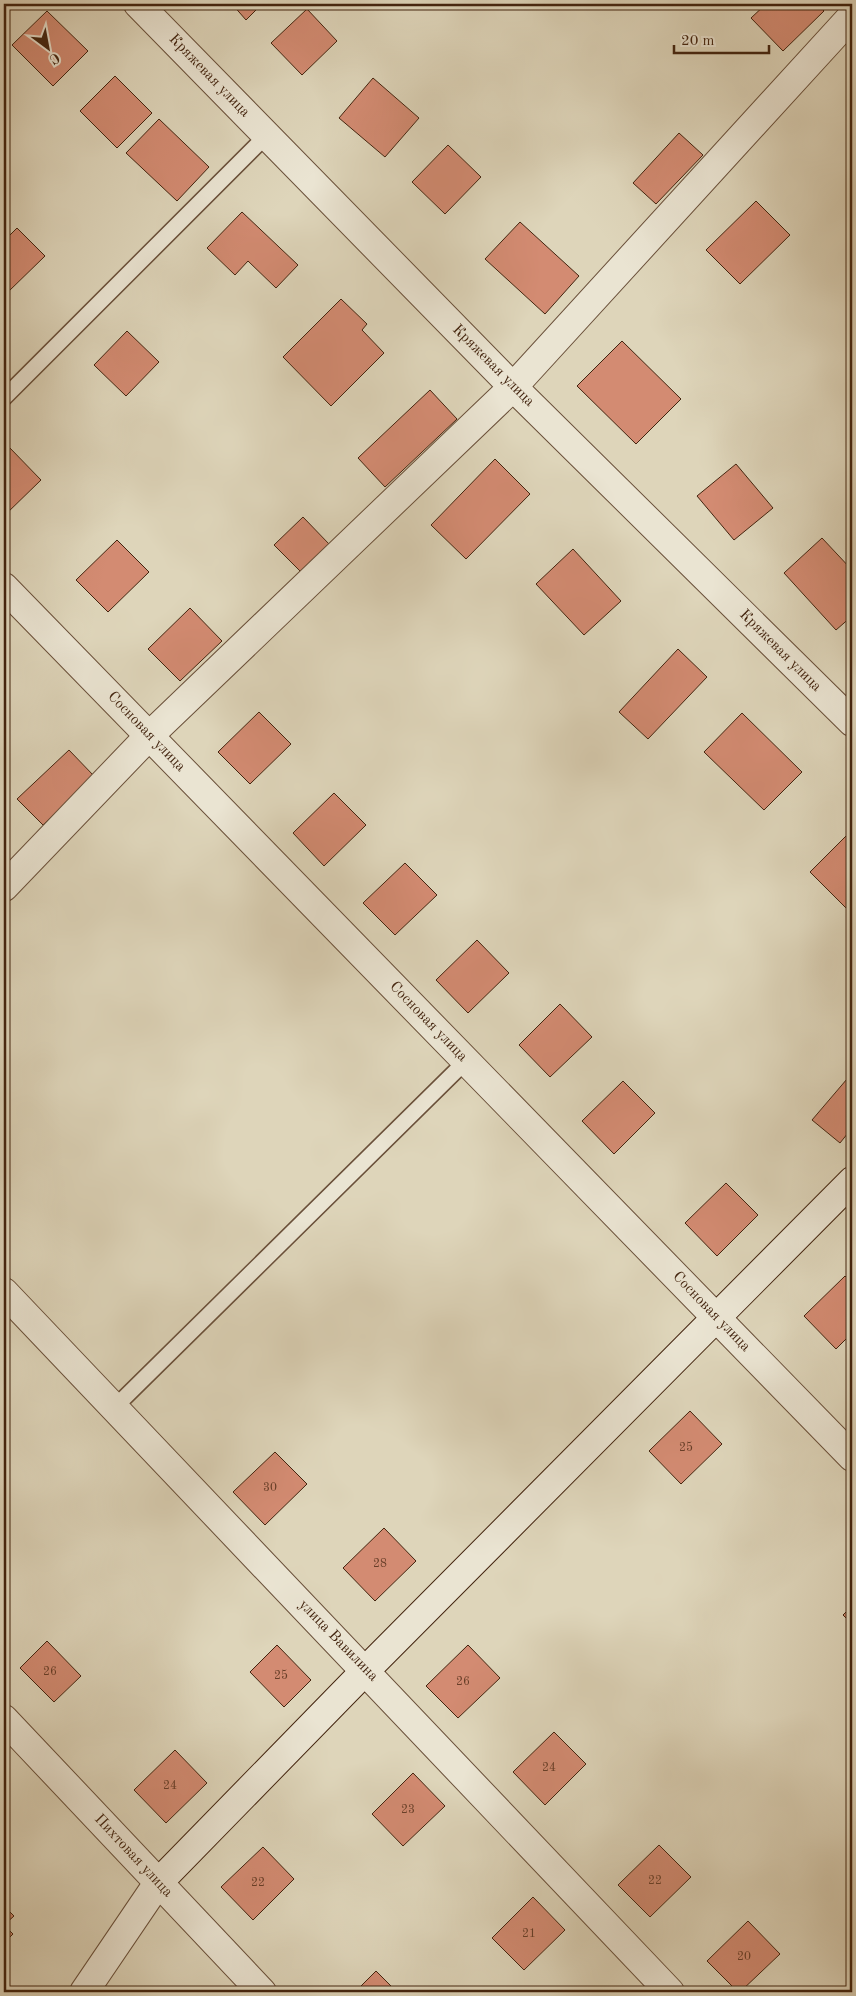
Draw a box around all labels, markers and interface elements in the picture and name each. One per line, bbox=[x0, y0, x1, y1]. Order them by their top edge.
north arrow bbox=[22, 22, 72, 72]
scale bar bbox=[674, 22, 768, 54]
street label: Кряжевая улица bbox=[166, 32, 253, 121]
text: 20 m bbox=[681, 34, 715, 49]
text: С bbox=[47, 50, 62, 67]
street label: Кряжевая улица bbox=[449, 322, 537, 410]
street label: Кряжевая улица bbox=[736, 607, 824, 695]
street label: Сосновая улица bbox=[104, 689, 188, 775]
street label: Сосновая улица bbox=[386, 979, 470, 1065]
street label: Сосновая улица bbox=[669, 1269, 753, 1355]
house number: 25 bbox=[679, 1441, 693, 1454]
house number: 30 bbox=[263, 1482, 277, 1494]
house number: 28 bbox=[373, 1558, 387, 1570]
street label: улица Вавилина bbox=[295, 1597, 381, 1685]
house number: 26 bbox=[43, 1666, 57, 1678]
house number: 25 bbox=[274, 1669, 288, 1682]
house number: 26 bbox=[456, 1676, 470, 1688]
house number: 24 bbox=[542, 1762, 556, 1774]
house number: 24 bbox=[163, 1780, 177, 1792]
house number: 23 bbox=[401, 1804, 415, 1816]
street label: Пихтовая улица bbox=[91, 1812, 175, 1901]
house number: 22 bbox=[648, 1875, 662, 1887]
house number: 22 bbox=[251, 1877, 265, 1889]
house number: 21 bbox=[522, 1928, 536, 1940]
house number: 20 bbox=[737, 1951, 751, 1963]

